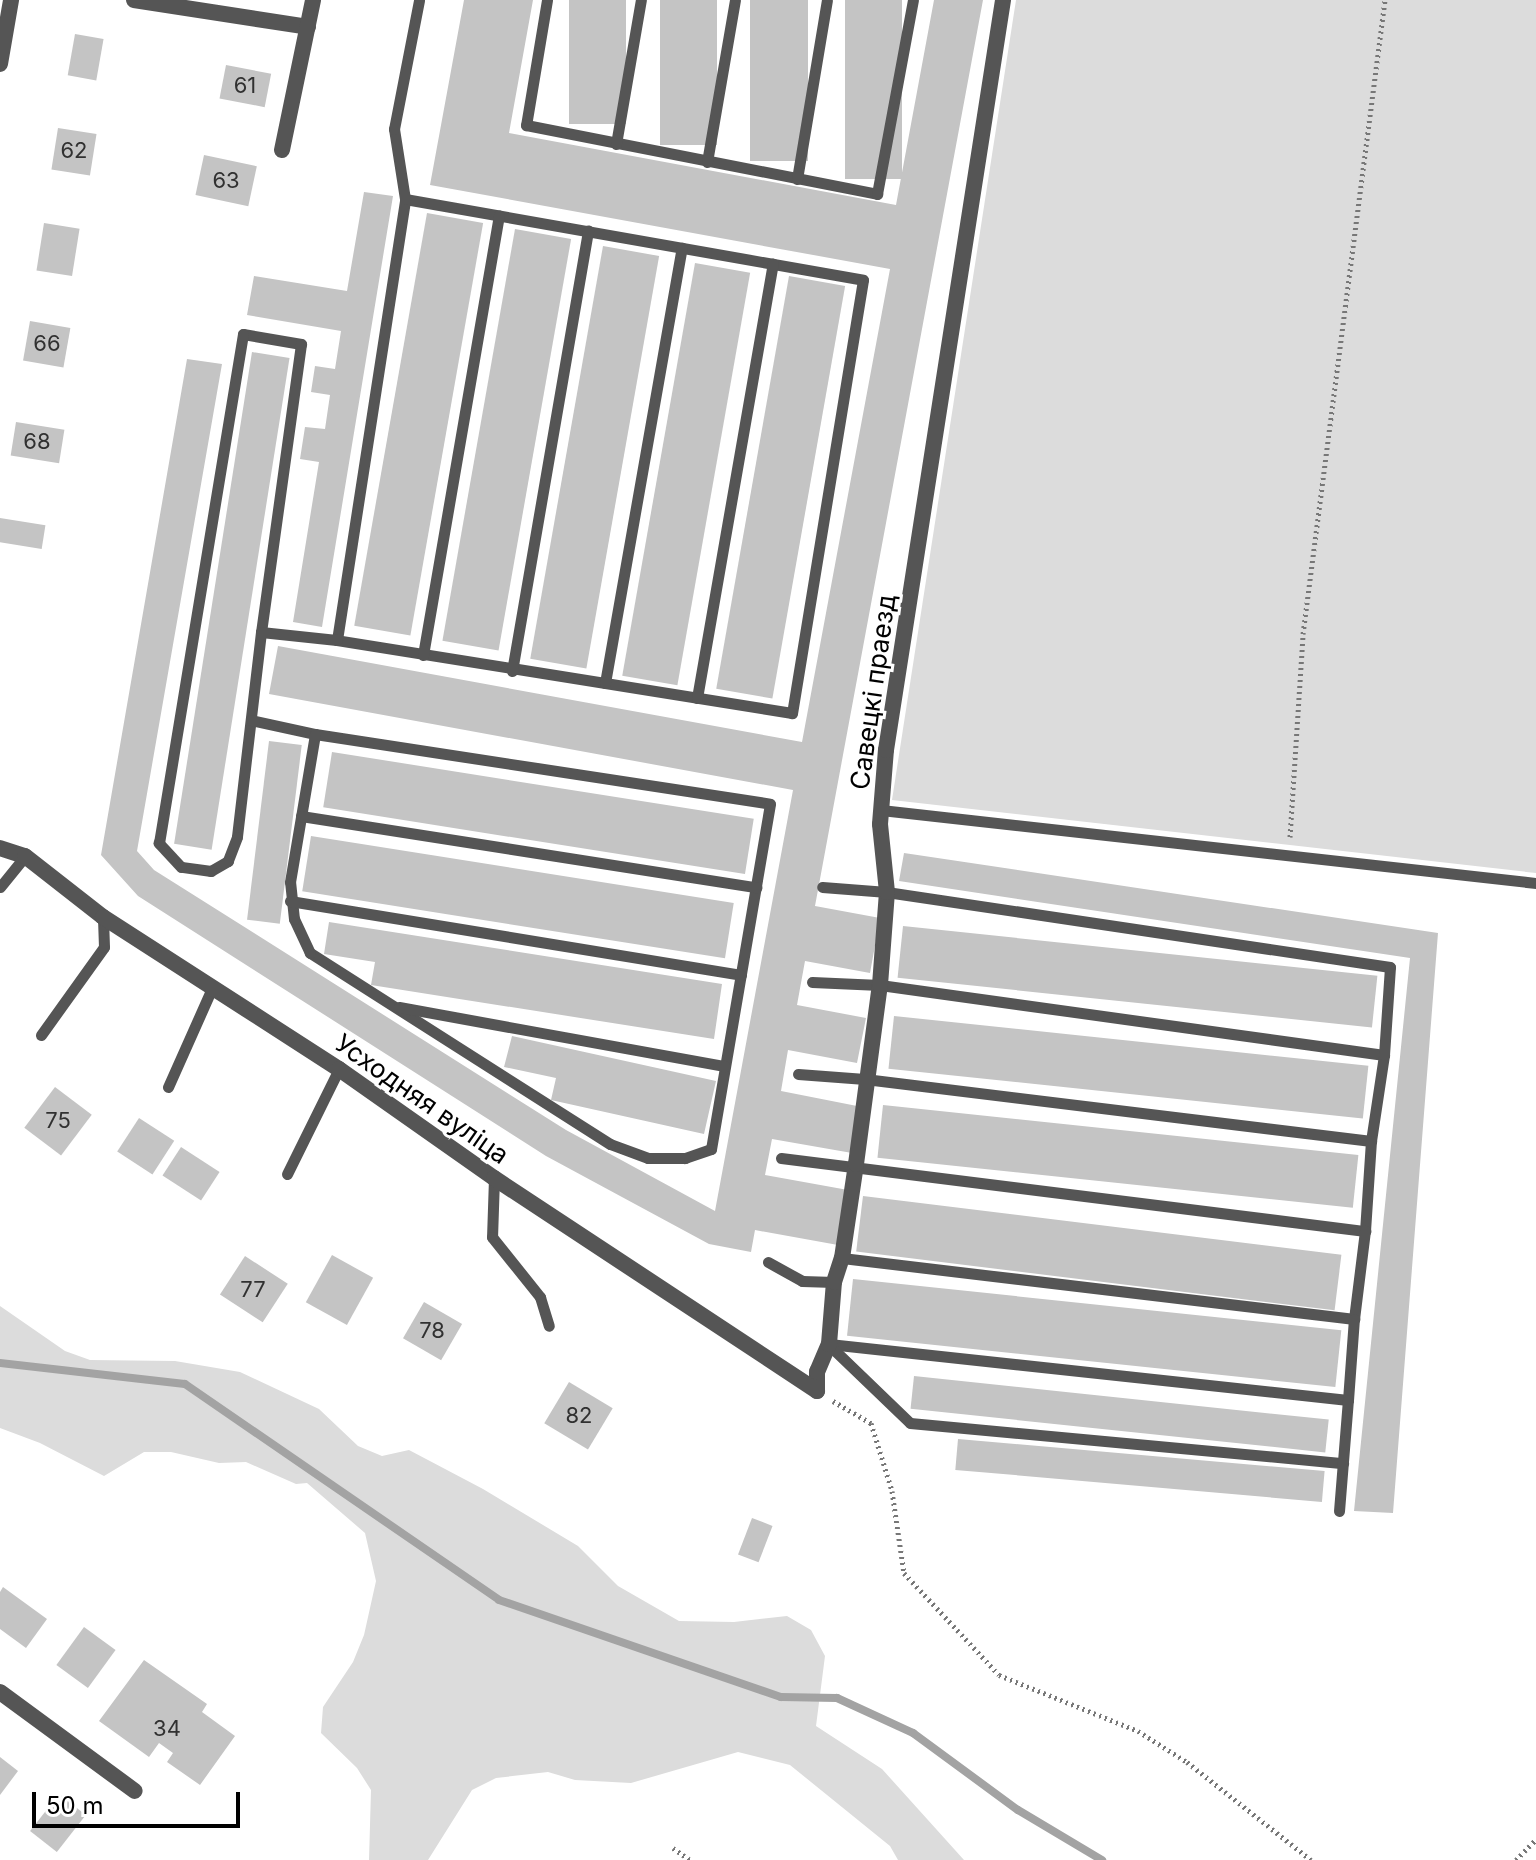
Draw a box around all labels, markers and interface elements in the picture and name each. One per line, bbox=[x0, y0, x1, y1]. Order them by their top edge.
house number: 61 bbox=[234, 73, 256, 99]
house number: 62 bbox=[60, 138, 88, 164]
house number: 63 bbox=[212, 168, 240, 194]
house number: 66 bbox=[33, 331, 61, 357]
house number: 68 bbox=[23, 429, 51, 455]
street label: Савецкі праезд bbox=[844, 592, 902, 792]
street label: Усходняя вуліца bbox=[329, 1027, 515, 1171]
house number: 75 bbox=[45, 1108, 71, 1134]
house number: 77 bbox=[240, 1277, 266, 1303]
house number: 78 bbox=[419, 1318, 445, 1344]
house number: 82 bbox=[565, 1403, 593, 1429]
house number: 34 bbox=[153, 1716, 181, 1742]
scale bar bbox=[36, 1776, 244, 1826]
text: 50 m bbox=[46, 1791, 104, 1820]

